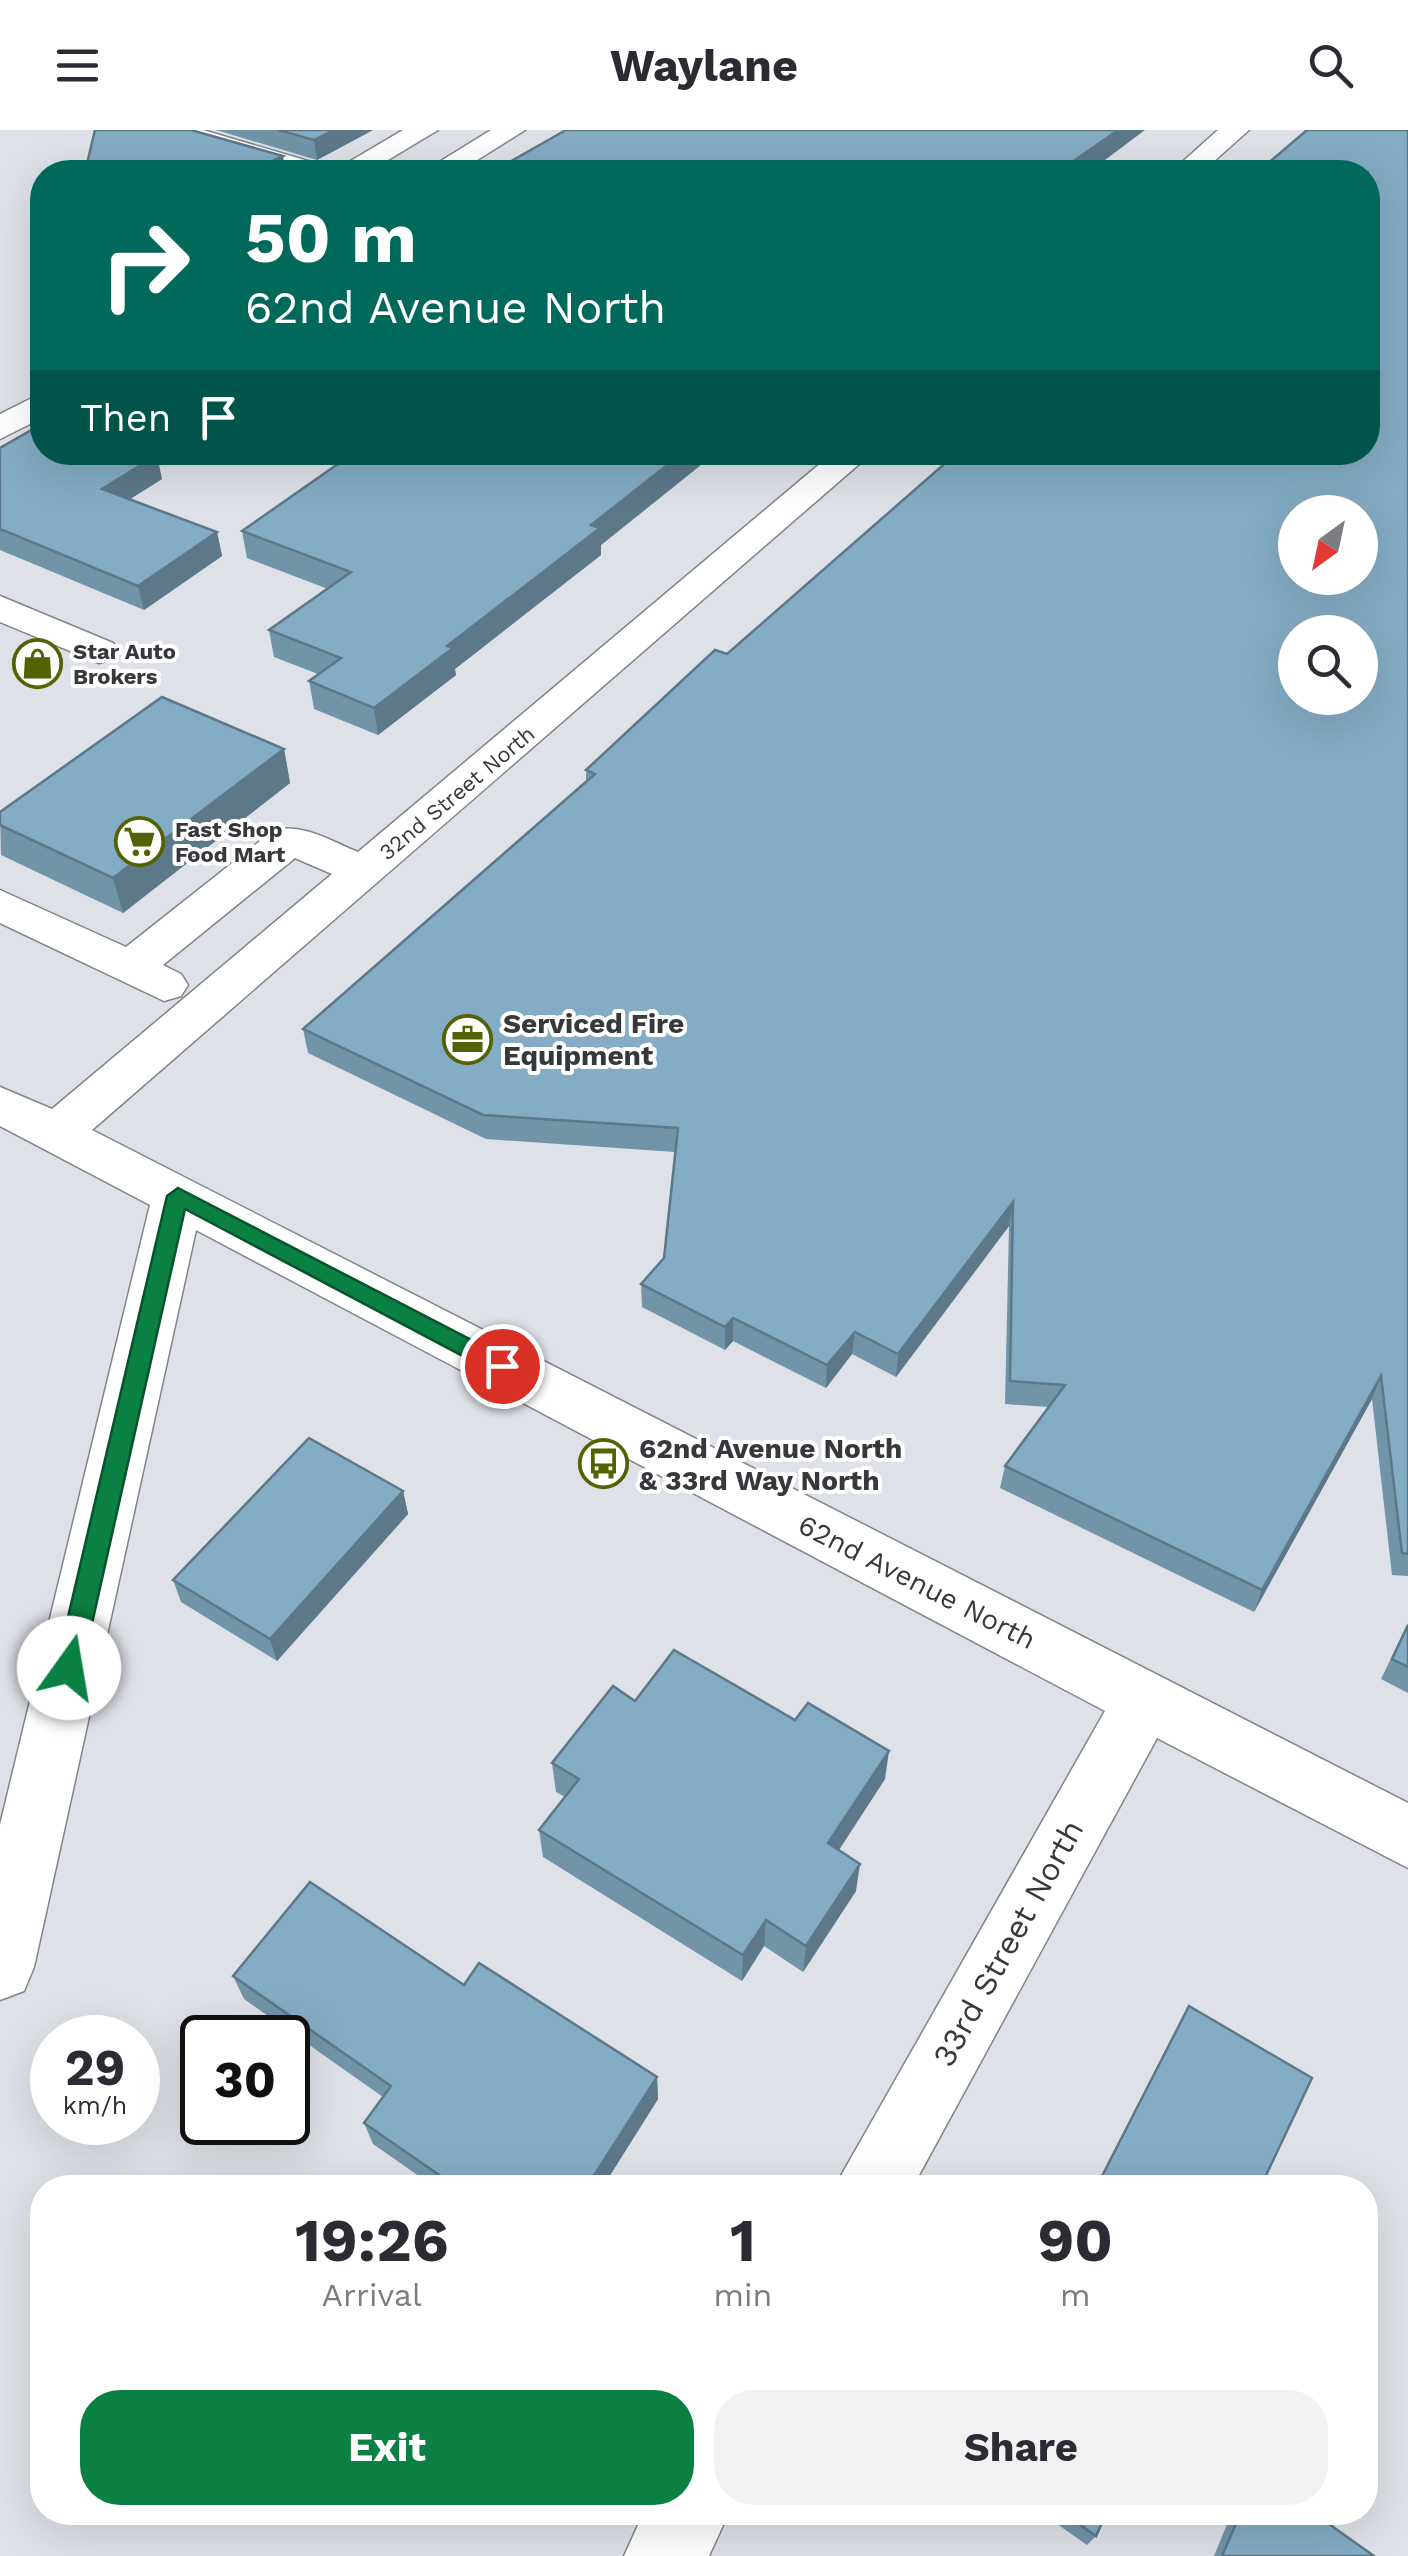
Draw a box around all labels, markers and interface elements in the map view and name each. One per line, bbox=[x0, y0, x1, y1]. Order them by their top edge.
icon: menu bbox=[50, 38, 105, 93]
icon: search bbox=[1303, 38, 1358, 93]
text: Waylane bbox=[610, 39, 798, 92]
text: 50 m bbox=[245, 197, 417, 279]
icon: right bbox=[80, 200, 210, 330]
text: 62nd Avenue North bbox=[245, 281, 666, 334]
icon: arrive bbox=[191, 390, 246, 445]
text: Then bbox=[80, 396, 171, 440]
north arrow bbox=[1278, 495, 1378, 595]
map controls bbox=[1278, 495, 1378, 715]
button: search bbox=[1278, 615, 1378, 715]
shop icon: Star Auto Brokers bbox=[12, 638, 64, 690]
place label: Star Auto Brokers bbox=[73, 639, 176, 689]
street label: 32nd Street North bbox=[374, 721, 540, 865]
supermarket icon: Fast Shop Food Mart bbox=[114, 816, 166, 868]
place label: Fast Shop Food Mart bbox=[175, 817, 286, 867]
place label: Serviced Fire Equipment bbox=[503, 1007, 684, 1072]
office icon: Serviced Fire Equipment bbox=[442, 1013, 494, 1065]
pin bbox=[460, 1324, 545, 1409]
icon: arrive bbox=[475, 1339, 530, 1394]
place label: 62nd Avenue North & 33rd Way North bbox=[639, 1432, 902, 1497]
bus stop icon: 62nd Avenue North & 33rd Way North bbox=[578, 1438, 630, 1490]
street label: 62nd Avenue North bbox=[793, 1508, 1041, 1656]
position arrow bbox=[17, 1616, 121, 1720]
street label: 33rd Street North bbox=[925, 1813, 1091, 2073]
speed limit sign: 30 bbox=[180, 2015, 310, 2145]
text: 29 bbox=[65, 2038, 125, 2097]
text: km/h bbox=[63, 2091, 127, 2120]
text: 19:26 bbox=[295, 2205, 449, 2276]
text: 1 bbox=[730, 2205, 756, 2276]
text: 90 bbox=[1037, 2205, 1113, 2276]
text: Arrival bbox=[322, 2276, 422, 2314]
text: min bbox=[714, 2276, 772, 2314]
text: m bbox=[1060, 2276, 1090, 2314]
button: Exit bbox=[80, 2390, 694, 2505]
button: Share bbox=[714, 2390, 1328, 2505]

